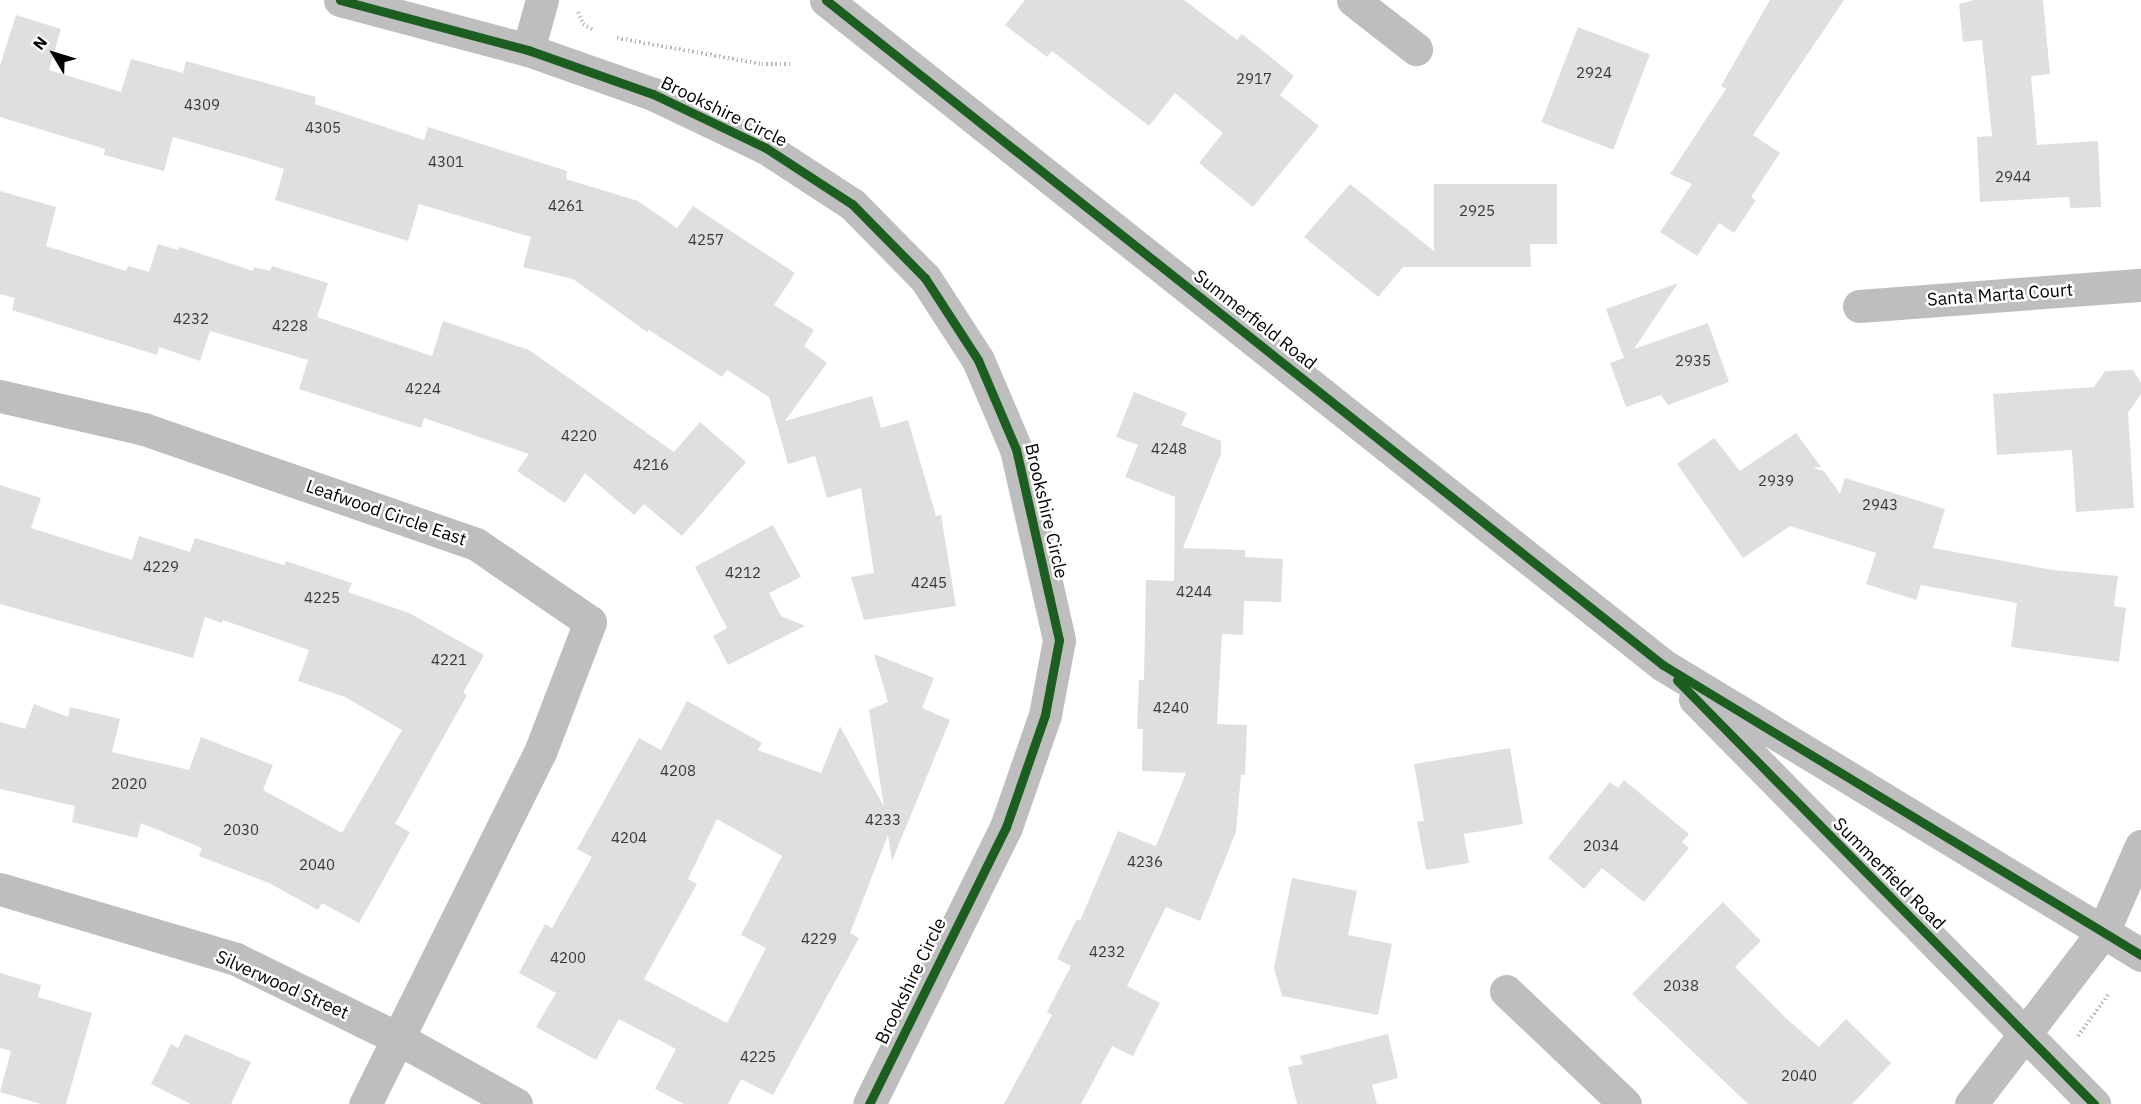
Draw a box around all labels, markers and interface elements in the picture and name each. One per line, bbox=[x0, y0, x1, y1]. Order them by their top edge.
north arrow bbox=[24, 24, 84, 84]
text: N bbox=[28, 32, 51, 54]
house number: 2924 bbox=[1576, 64, 1612, 82]
house number: 2917 bbox=[1236, 70, 1272, 88]
street label: Brookshire Circle bbox=[657, 72, 791, 152]
house number: 4309 bbox=[184, 96, 220, 114]
house number: 4305 bbox=[305, 119, 341, 137]
house number: 4301 bbox=[428, 153, 464, 171]
house number: 2944 bbox=[1995, 168, 2031, 186]
house number: 4261 bbox=[548, 197, 584, 215]
house number: 2925 bbox=[1459, 202, 1495, 220]
house number: 4257 bbox=[688, 231, 724, 249]
street label: Summerfield Road bbox=[1189, 265, 1321, 375]
street label: Santa Marta Court bbox=[1926, 279, 2074, 311]
house number: 4232 bbox=[173, 310, 209, 328]
house number: 4228 bbox=[272, 317, 308, 335]
house number: 2935 bbox=[1675, 352, 1711, 370]
house number: 4224 bbox=[405, 380, 441, 398]
house number: 4220 bbox=[561, 427, 597, 445]
house number: 4248 bbox=[1151, 440, 1187, 458]
street label: Brookshire Circle bbox=[1020, 441, 1072, 581]
house number: 4216 bbox=[633, 456, 669, 474]
house number: 2939 bbox=[1758, 472, 1794, 490]
street label: Leafwood Circle East bbox=[303, 475, 469, 551]
house number: 2943 bbox=[1862, 496, 1898, 514]
house number: 4229 bbox=[143, 558, 179, 576]
house number: 4212 bbox=[725, 564, 761, 582]
house number: 4245 bbox=[911, 574, 947, 592]
house number: 4244 bbox=[1176, 583, 1212, 601]
house number: 4225 bbox=[304, 589, 340, 607]
house number: 4221 bbox=[431, 651, 467, 669]
house number: 4240 bbox=[1153, 699, 1189, 717]
house number: 4208 bbox=[660, 762, 696, 780]
house number: 2020 bbox=[111, 775, 147, 793]
house number: 4233 bbox=[865, 811, 901, 829]
street label: Summerfield Road bbox=[1828, 813, 1950, 935]
house number: 2030 bbox=[223, 821, 259, 839]
house number: 4204 bbox=[611, 829, 647, 847]
house number: 2034 bbox=[1583, 837, 1619, 855]
house number: 4236 bbox=[1127, 853, 1163, 871]
house number: 2040 bbox=[299, 856, 335, 874]
street label: Brookshire Circle bbox=[871, 914, 951, 1048]
house number: 4229 bbox=[801, 930, 837, 948]
house number: 4232 bbox=[1089, 943, 1125, 961]
street label: Silverwood Street bbox=[212, 946, 352, 1024]
house number: 4200 bbox=[550, 949, 586, 967]
house number: 2038 bbox=[1663, 977, 1699, 995]
house number: 4225 bbox=[740, 1048, 776, 1066]
house number: 2040 bbox=[1781, 1067, 1817, 1085]

